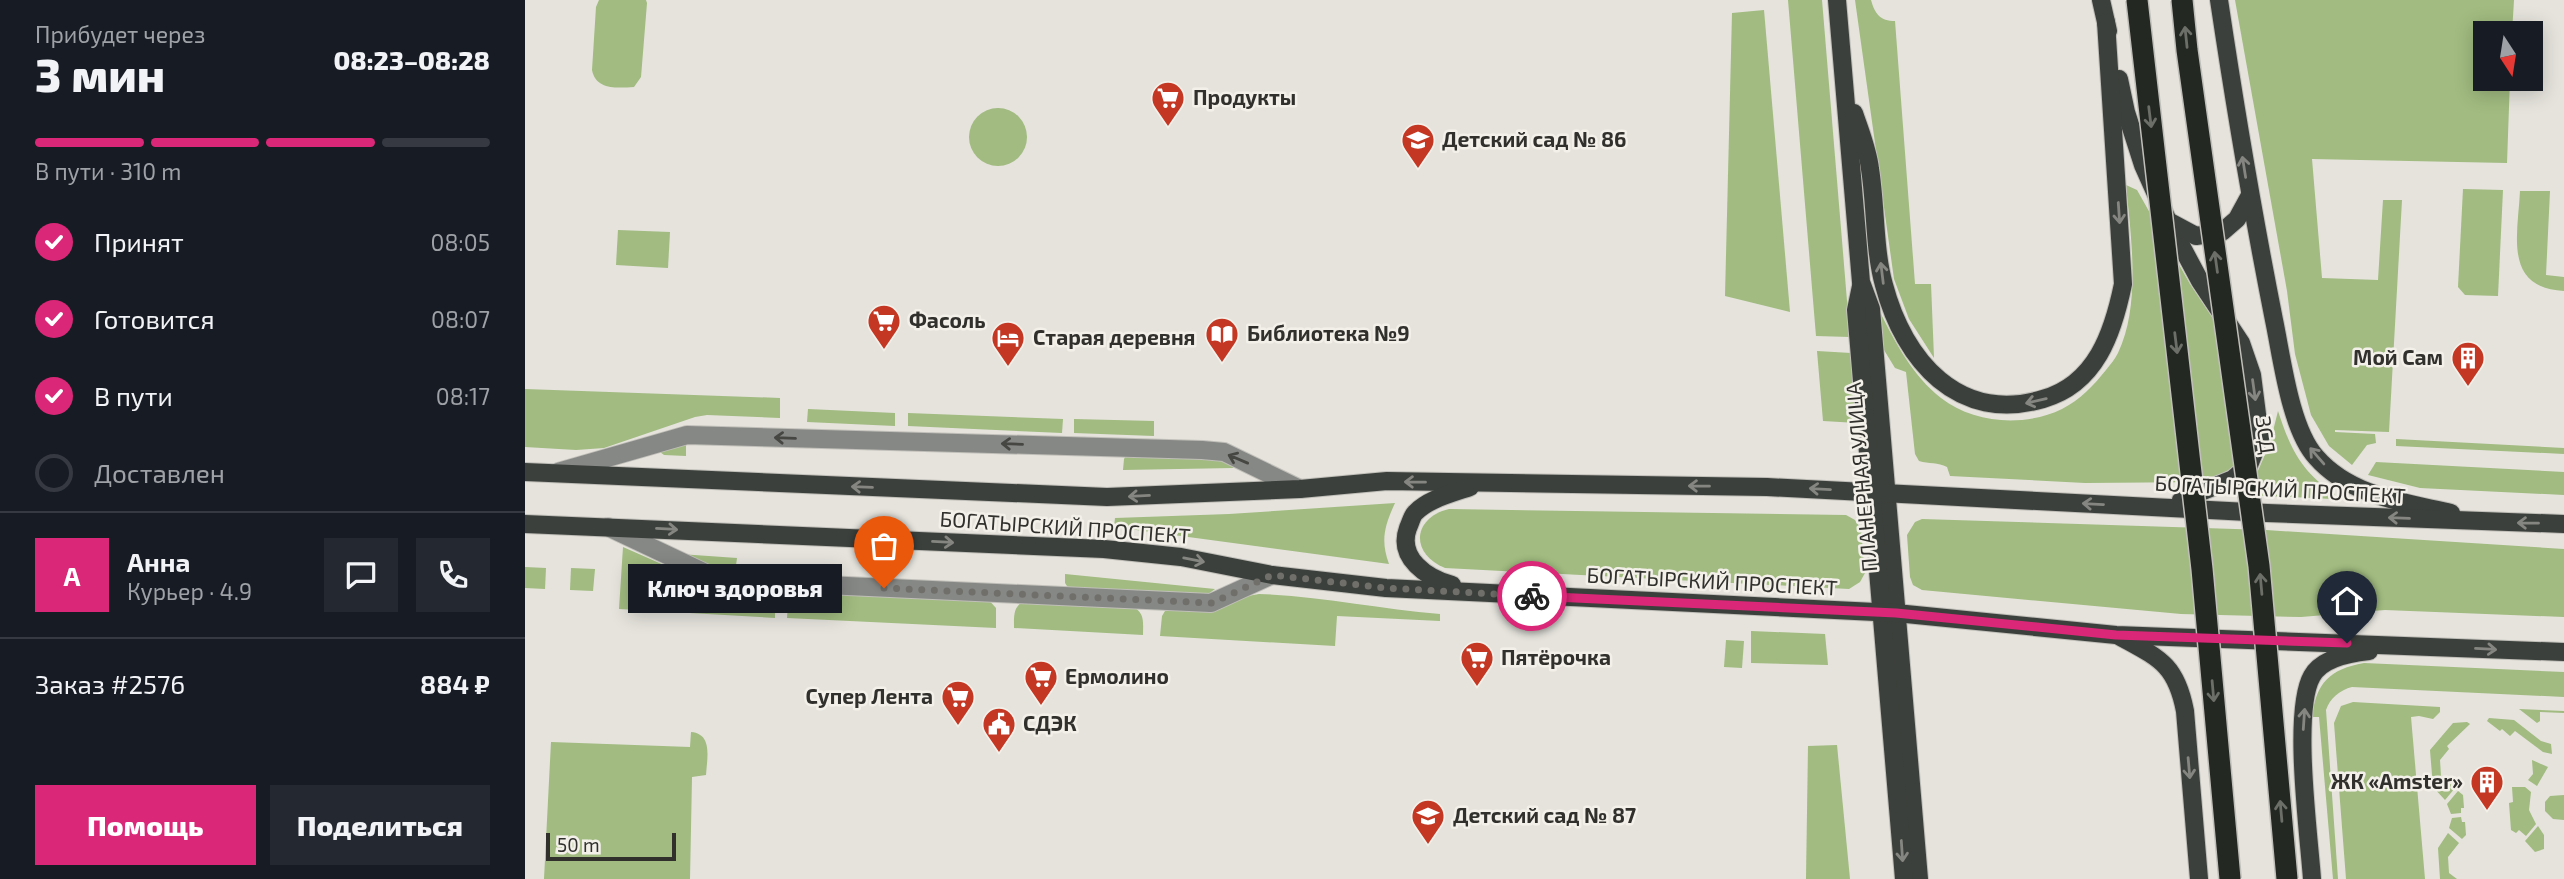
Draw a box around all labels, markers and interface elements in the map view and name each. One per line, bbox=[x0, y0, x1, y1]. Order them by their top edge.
text: Прибудет через bbox=[35, 20, 205, 48]
north arrow bbox=[2473, 21, 2543, 91]
map controls bbox=[2473, 21, 2543, 91]
one-way arrow bbox=[2179, 26, 2192, 48]
text: 08:23–08:28 bbox=[333, 44, 490, 75]
text: 3 мин bbox=[35, 46, 165, 101]
supermarket icon: Продукты bbox=[1149, 79, 1187, 128]
place label: Продукты bbox=[1193, 84, 1296, 109]
one-way arrow bbox=[2143, 105, 2156, 127]
school or university icon: Детский сад № 86 bbox=[1399, 121, 1437, 170]
place label: Детский сад № 86 bbox=[1442, 126, 1626, 151]
one-way arrow bbox=[2238, 156, 2251, 179]
text: В пути · 310 m bbox=[35, 157, 181, 185]
one-way arrow bbox=[2113, 201, 2126, 224]
icon: check bbox=[35, 223, 73, 261]
text: Принят bbox=[94, 226, 184, 257]
text: 08:05 bbox=[431, 228, 490, 256]
one-way arrow bbox=[2210, 251, 2223, 274]
one-way arrow bbox=[1875, 262, 1888, 285]
icon: check bbox=[35, 300, 73, 338]
supermarket icon: Фасоль bbox=[865, 302, 903, 351]
text: Готовится bbox=[94, 303, 215, 334]
text: 08:07 bbox=[431, 305, 490, 333]
place label: Фасоль bbox=[909, 307, 986, 332]
library icon: Библиотека №9 bbox=[1203, 315, 1241, 364]
hotel icon: Старая деревня bbox=[989, 319, 1027, 368]
place label: Библиотека №9 bbox=[1247, 320, 1410, 345]
place label: Старая деревня bbox=[1033, 324, 1195, 349]
one-way arrow bbox=[2169, 331, 2182, 353]
building icon: Мой Сам bbox=[2449, 339, 2487, 388]
place label: Мой Сам bbox=[2353, 344, 2443, 369]
icon: check bbox=[35, 377, 73, 415]
one-way arrow bbox=[2247, 378, 2260, 401]
text: В пути bbox=[94, 380, 173, 411]
street label: ПЛАНЕРНАЯ УЛИЦА bbox=[1840, 381, 1881, 573]
text: 08:17 bbox=[436, 382, 490, 410]
one-way arrow bbox=[2025, 394, 2048, 408]
street label: ЗСД bbox=[2251, 414, 2282, 455]
one-way arrow bbox=[774, 431, 797, 444]
one-way arrow bbox=[1001, 438, 1024, 451]
one-way arrow bbox=[2309, 447, 2325, 465]
one-way arrow bbox=[1228, 451, 1250, 464]
text: Доставлен bbox=[94, 457, 225, 488]
street label: БОГАТЫРСКИЙ ПРОСПЕКТ bbox=[2154, 469, 2406, 508]
one-way arrow bbox=[1403, 475, 1426, 488]
one-way arrow bbox=[1688, 479, 1711, 493]
one-way arrow bbox=[851, 480, 874, 493]
one-way arrow bbox=[1808, 482, 1831, 495]
one-way arrow bbox=[1127, 489, 1150, 502]
one-way arrow bbox=[2082, 497, 2105, 510]
street label: БОГАТЫРСКИЙ ПРОСПЕКТ bbox=[939, 505, 1191, 548]
one-way arrow bbox=[2388, 512, 2411, 525]
pin bbox=[854, 516, 914, 588]
one-way arrow bbox=[2517, 516, 2540, 530]
one-way arrow bbox=[655, 522, 678, 535]
icon: bag bbox=[865, 527, 903, 565]
one-way arrow bbox=[931, 535, 954, 548]
button: chat bbox=[324, 538, 398, 612]
button: phone bbox=[416, 538, 490, 612]
text: Анна bbox=[127, 546, 190, 577]
one-way arrow bbox=[1182, 553, 1205, 567]
text: А bbox=[64, 560, 80, 591]
courier bbox=[1497, 561, 1567, 631]
street label: БОГАТЫРСКИЙ ПРОСПЕКТ bbox=[1586, 561, 1838, 600]
callout: Ключ здоровья bbox=[629, 564, 842, 612]
pin bbox=[2317, 571, 2377, 643]
text: Ключ здоровья bbox=[647, 574, 823, 602]
one-way arrow bbox=[2254, 574, 2267, 596]
text: Курьер · 4.9 bbox=[127, 577, 252, 605]
icon: bike bbox=[1513, 577, 1551, 615]
icon: home bbox=[2328, 582, 2366, 620]
supermarket icon: Пятёрочка bbox=[1458, 639, 1496, 688]
one-way arrow bbox=[2474, 642, 2497, 655]
place label: Пятёрочка bbox=[1501, 644, 1611, 669]
supermarket icon: Ермолино bbox=[1022, 658, 1060, 707]
place label: Ермолино bbox=[1065, 663, 1169, 688]
text: Заказ #2576 bbox=[35, 668, 185, 699]
text: 884 ₽ bbox=[420, 668, 490, 699]
supermarket icon: Супер Лента bbox=[939, 678, 977, 727]
one-way arrow bbox=[2207, 679, 2220, 701]
place label: Супер Лента bbox=[806, 683, 933, 708]
public building icon: СДЭК bbox=[980, 705, 1018, 754]
one-way arrow bbox=[2297, 707, 2310, 730]
place label: СДЭК bbox=[1023, 710, 1077, 735]
one-way arrow bbox=[2183, 756, 2196, 779]
building icon: ЖК «Amster» bbox=[2468, 763, 2506, 812]
place label: ЖК «Amster» bbox=[2331, 768, 2463, 793]
button: Помощь bbox=[35, 785, 256, 865]
button: Поделиться bbox=[270, 785, 490, 865]
school or university icon: Детский сад № 87 bbox=[1409, 797, 1447, 846]
one-way arrow bbox=[2274, 800, 2287, 823]
place label: Детский сад № 87 bbox=[1453, 802, 1636, 827]
scale bar bbox=[546, 830, 675, 862]
text: 50 m bbox=[557, 833, 600, 856]
one-way arrow bbox=[1896, 840, 1909, 862]

